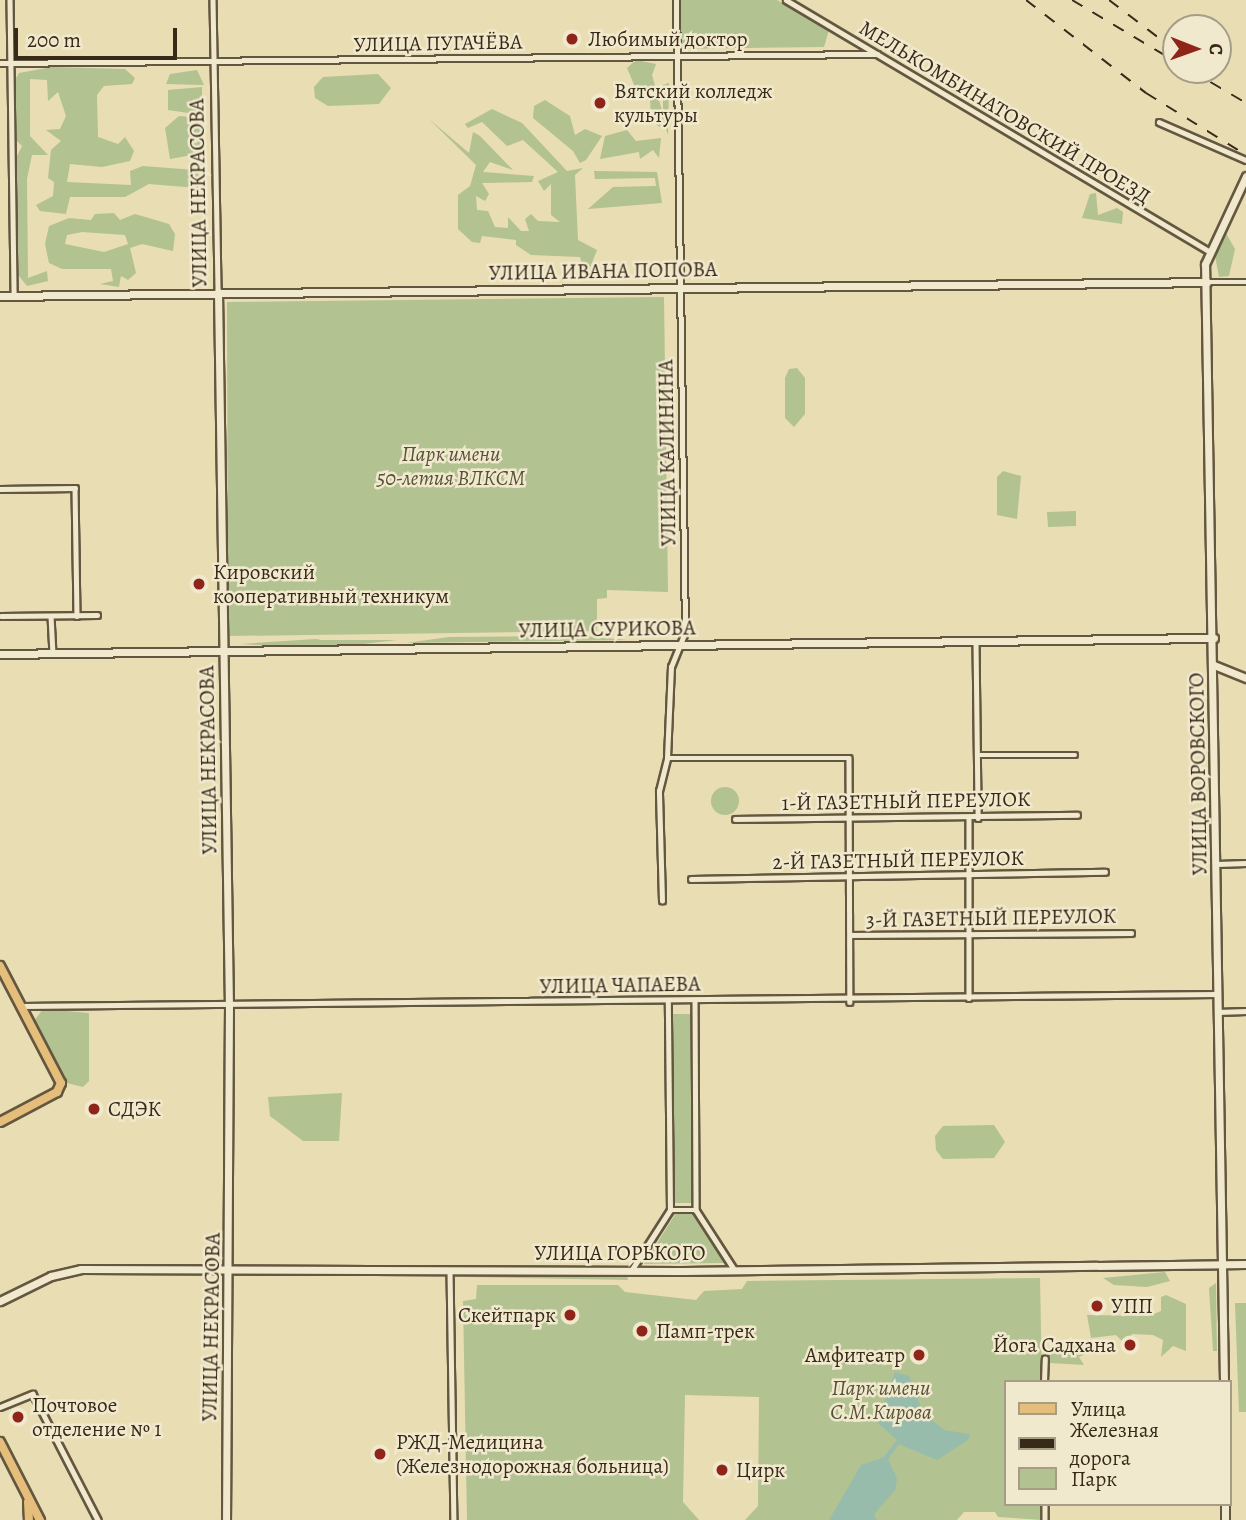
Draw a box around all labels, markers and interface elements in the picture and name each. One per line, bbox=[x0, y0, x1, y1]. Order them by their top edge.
scale bar bbox=[18, 14, 180, 58]
north arrow bbox=[1162, 14, 1232, 84]
street label: МЕЛЬКОМБИНАТОВСКИЙ ПРОЕЗД bbox=[855, 15, 1155, 209]
text: 200 m bbox=[27, 26, 81, 54]
place label: Любимый доктор bbox=[588, 26, 748, 52]
street label: УЛИЦА ПУГАЧЁВА bbox=[353, 29, 523, 57]
marker: Любимый доктор bbox=[562, 29, 582, 49]
text: С bbox=[1203, 43, 1229, 55]
place label: Вятский колледж культуры bbox=[614, 78, 772, 128]
marker: Вятский колледж культуры bbox=[592, 95, 608, 111]
street label: УЛИЦА НЕКРАСОВА bbox=[184, 98, 212, 288]
street label: УЛИЦА ИВАНА ПОПОВА bbox=[489, 256, 717, 286]
street label: УЛИЦА КАЛИНИНА bbox=[653, 359, 681, 547]
park label: Парк имени 50-летия ВЛКСМ bbox=[377, 441, 525, 491]
place label: Кировский кооперативный техникум bbox=[213, 559, 449, 609]
marker: Кировский кооперативный техникум bbox=[191, 576, 207, 592]
street label: УЛИЦА СУРИКОВА bbox=[518, 615, 696, 643]
street label: УЛИЦА НЕКРАСОВА bbox=[194, 665, 222, 855]
street label: УЛИЦА ВОРОВСКОГО bbox=[1184, 672, 1212, 876]
street label: 1-Й ГАЗЕТНЫЙ ПЕРЕУЛОК bbox=[781, 786, 1031, 816]
street label: 2-Й ГАЗЕТНЫЙ ПЕРЕУЛОК bbox=[772, 845, 1024, 875]
street label: 3-Й ГАЗЕТНЫЙ ПЕРЕУЛОК bbox=[866, 903, 1116, 933]
street label: УЛИЦА ЧАПАЕВА bbox=[539, 971, 701, 999]
place label: СДЭК bbox=[108, 1096, 161, 1122]
marker: СДЭК bbox=[86, 1101, 102, 1117]
street label: УЛИЦА НЕКРАСОВА bbox=[197, 1232, 225, 1422]
street label: УЛИЦА ГОРЬКОГО bbox=[534, 1240, 706, 1266]
place label: УПП bbox=[1111, 1293, 1153, 1319]
marker: УПП bbox=[1089, 1298, 1105, 1314]
place label: Скейтпарк bbox=[458, 1302, 556, 1328]
marker: Скейтпарк bbox=[562, 1307, 578, 1323]
place label: Памп-трек bbox=[656, 1318, 755, 1344]
marker: Памп-трек bbox=[634, 1323, 650, 1339]
place label: Йога Садхана bbox=[993, 1332, 1116, 1358]
marker: Йога Садхана bbox=[1122, 1337, 1138, 1353]
place label: Амфитеатр bbox=[805, 1342, 905, 1368]
marker: Амфитеатр bbox=[911, 1347, 927, 1363]
park label: Парк имени С.М.Кирова bbox=[830, 1375, 932, 1425]
legend bbox=[1004, 1380, 1232, 1506]
place label: Почтовое отделение № 1 bbox=[32, 1392, 161, 1442]
text: Улица bbox=[1071, 1395, 1126, 1423]
marker: Почтовое отделение № 1 bbox=[10, 1409, 26, 1425]
text: Железная дорога bbox=[1070, 1416, 1159, 1472]
place label: РЖД-Медицина (Железнодорожная больница) bbox=[396, 1429, 669, 1479]
marker: РЖД-Медицина (Железнодорожная больница) bbox=[370, 1444, 390, 1464]
place label: Цирк bbox=[736, 1457, 785, 1483]
marker: Цирк bbox=[714, 1462, 730, 1478]
text: Парк bbox=[1071, 1465, 1117, 1493]

